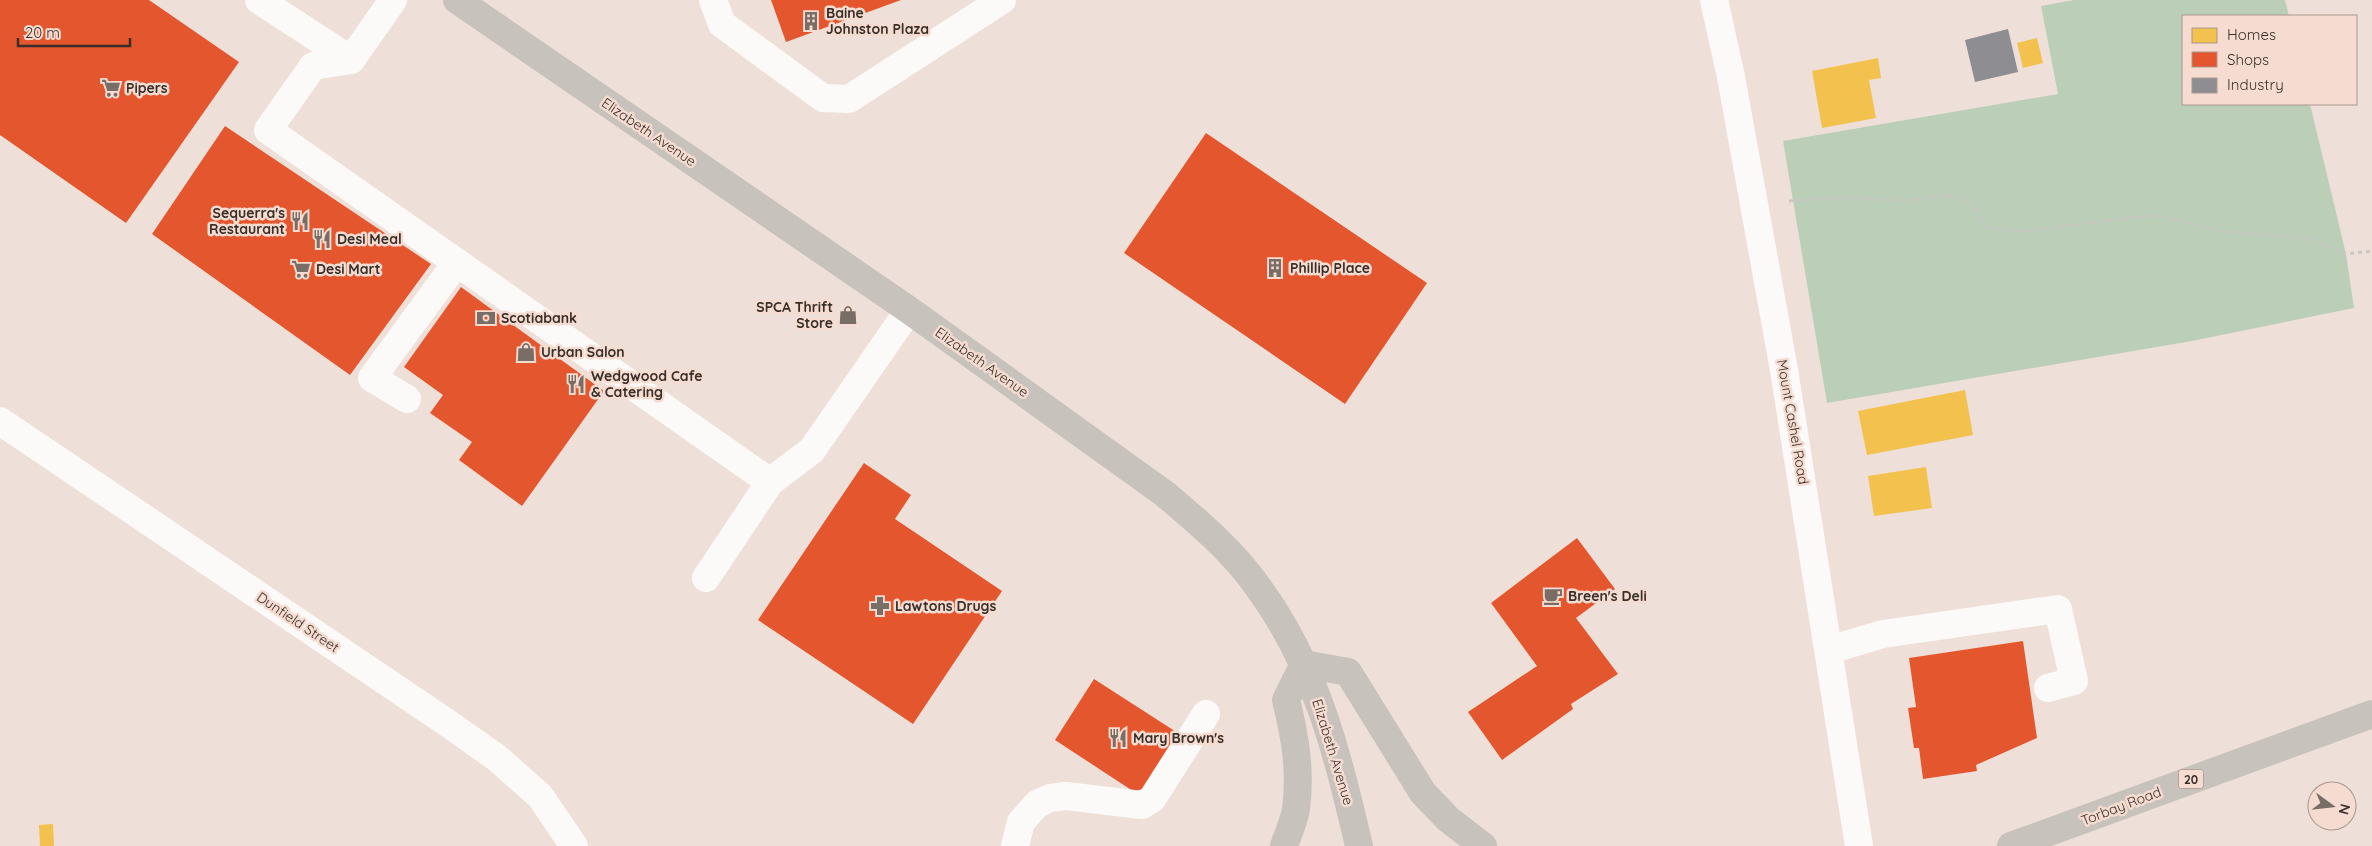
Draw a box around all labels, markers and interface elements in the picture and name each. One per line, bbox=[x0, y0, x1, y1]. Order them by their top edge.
place label: Baine Johnston Plaza bbox=[826, 4, 929, 38]
building icon: Baine Johnston Plaza bbox=[800, 10, 822, 32]
scale bar bbox=[18, 15, 130, 47]
legend bbox=[2182, 15, 2357, 105]
text: 20 m bbox=[25, 23, 60, 42]
text: Homes bbox=[2227, 25, 2276, 44]
text: Shops bbox=[2227, 50, 2269, 69]
text: Industry bbox=[2227, 75, 2284, 94]
supermarket icon: Pipers bbox=[100, 77, 122, 99]
place label: Pipers bbox=[126, 79, 168, 97]
street label: Elizabeth Avenue bbox=[598, 94, 700, 170]
place label: Sequerra's Restaurant bbox=[209, 204, 285, 238]
restaurant icon: Sequerra's Restaurant bbox=[289, 210, 311, 232]
restaurant icon: Desi Meal bbox=[311, 228, 333, 250]
place label: Desi Meal bbox=[337, 230, 402, 248]
building icon: Phillip Place bbox=[1264, 257, 1286, 279]
supermarket icon: Desi Mart bbox=[290, 258, 312, 280]
place label: Phillip Place bbox=[1290, 259, 1370, 277]
place label: Desi Mart bbox=[316, 260, 381, 278]
place label: SPCA Thrift Store bbox=[756, 298, 833, 332]
shop icon: SPCA Thrift Store bbox=[837, 304, 859, 326]
bank icon: Scotiabank bbox=[475, 307, 497, 329]
place label: Scotiabank bbox=[501, 309, 577, 327]
street label: Elizabeth Avenue bbox=[932, 323, 1032, 401]
shop icon: Urban Salon bbox=[515, 341, 537, 363]
place label: Urban Salon bbox=[541, 343, 625, 361]
street label: Mount Cashel Road bbox=[1773, 358, 1813, 486]
place label: Wedgwood Cafe & Catering bbox=[591, 367, 702, 401]
restaurant icon: Wedgwood Cafe & Catering bbox=[565, 373, 587, 395]
cafe icon: Breen's Deli bbox=[1542, 585, 1564, 607]
place label: Breen's Deli bbox=[1568, 587, 1647, 605]
street label: Dunfield Street bbox=[253, 588, 343, 656]
pharmacy icon: Lawtons Drugs bbox=[869, 595, 891, 617]
place label: Lawtons Drugs bbox=[895, 597, 996, 615]
street label: Elizabeth Avenue bbox=[1308, 697, 1358, 807]
restaurant icon: Mary Brown's bbox=[1107, 727, 1129, 749]
place label: Mary Brown's bbox=[1133, 729, 1224, 747]
road number: 20 bbox=[2178, 770, 2204, 789]
north arrow bbox=[2307, 781, 2357, 831]
street label: Torbay Road bbox=[2079, 783, 2163, 829]
text: N bbox=[2335, 802, 2355, 817]

